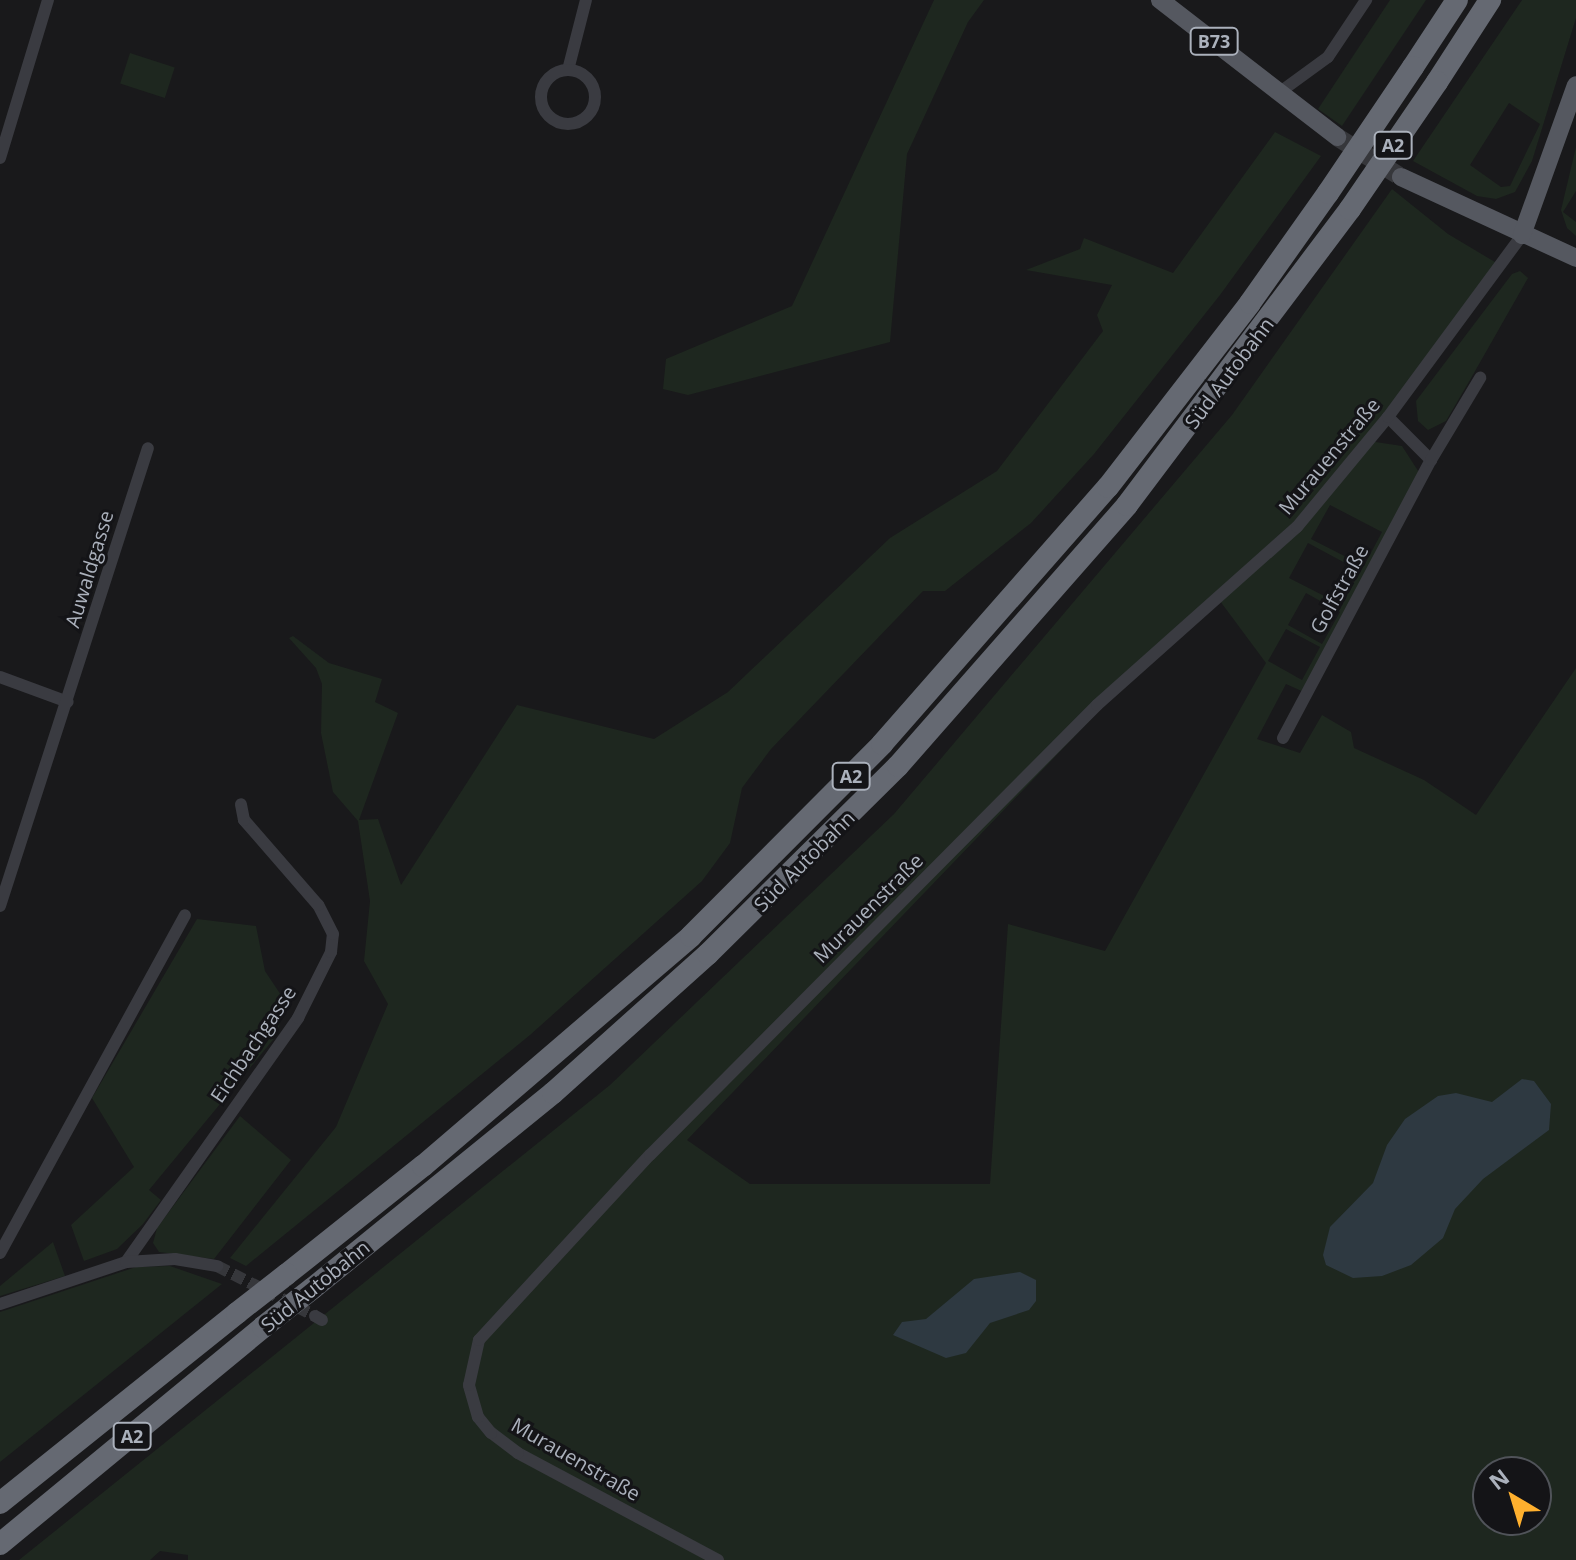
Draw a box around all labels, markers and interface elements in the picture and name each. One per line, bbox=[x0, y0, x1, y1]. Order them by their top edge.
road number: B73 bbox=[1188, 27, 1240, 55]
road number: A2 bbox=[1373, 131, 1413, 159]
street label: Süd Autobahn bbox=[1180, 313, 1278, 433]
street label: Murauenstraße bbox=[1273, 393, 1385, 519]
street label: Auwaldgasse bbox=[60, 508, 118, 630]
street label: Golfstraße bbox=[1305, 540, 1373, 638]
road number: A2 bbox=[831, 762, 871, 790]
street label: Süd Autobahn bbox=[749, 806, 859, 916]
street label: Murauenstraße bbox=[808, 848, 928, 968]
street label: Eichbachgasse bbox=[205, 981, 301, 1107]
street label: Süd Autobahn bbox=[256, 1235, 374, 1337]
street label: Murauenstraße bbox=[507, 1412, 645, 1506]
road number: A2 bbox=[112, 1422, 152, 1450]
north arrow bbox=[1472, 1456, 1552, 1536]
text: N bbox=[1482, 1461, 1515, 1496]

